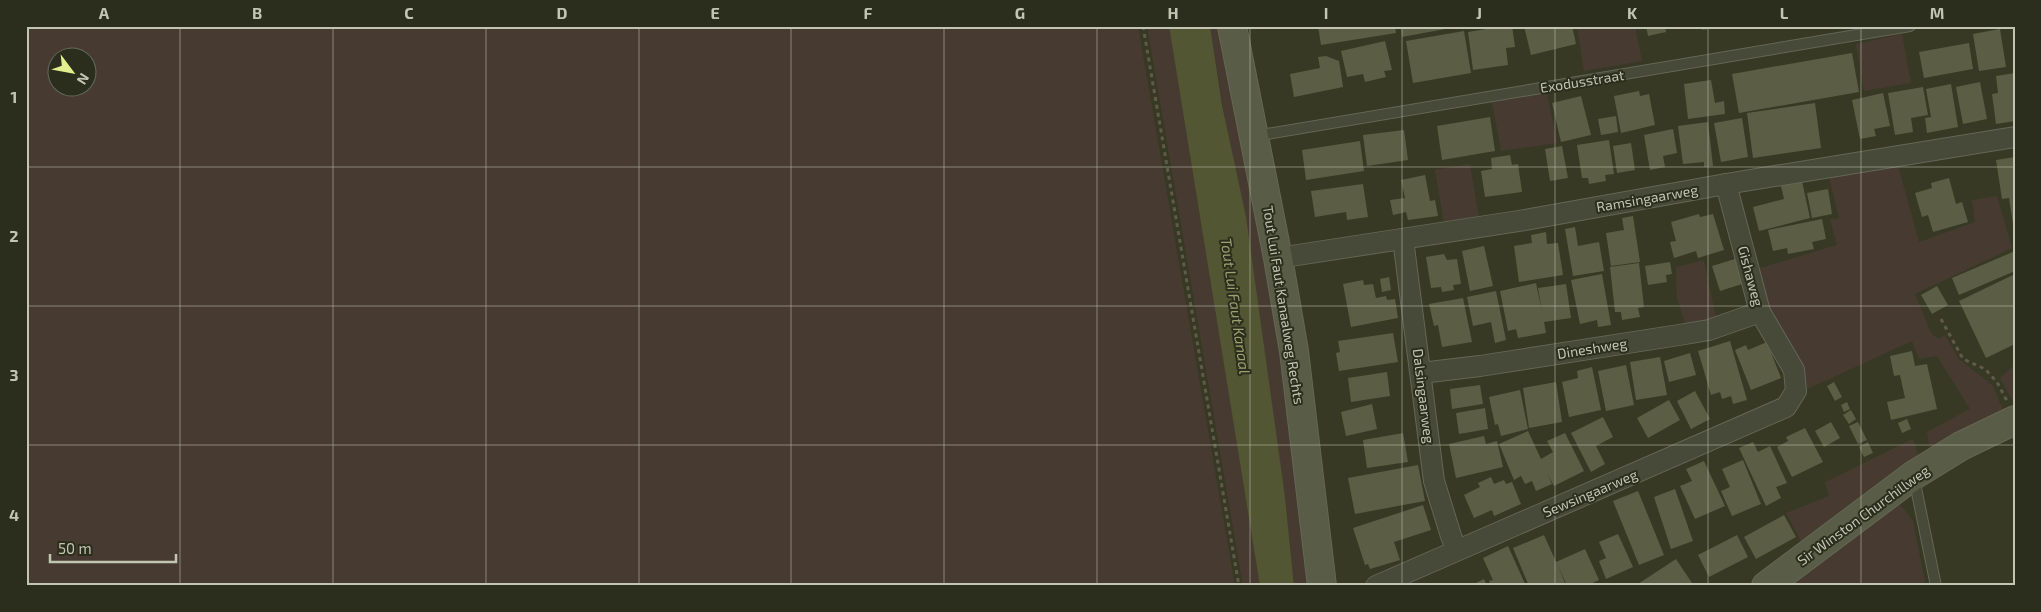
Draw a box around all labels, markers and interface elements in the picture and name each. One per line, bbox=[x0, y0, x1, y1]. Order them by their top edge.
text: A bbox=[99, 3, 110, 22]
text: B bbox=[252, 3, 262, 22]
text: C bbox=[404, 3, 414, 22]
text: D bbox=[557, 3, 568, 22]
text: E bbox=[710, 3, 720, 22]
text: F bbox=[864, 3, 873, 22]
text: G bbox=[1015, 3, 1025, 22]
text: H bbox=[1167, 3, 1179, 22]
text: I bbox=[1324, 3, 1328, 22]
text: J bbox=[1476, 3, 1482, 22]
text: K bbox=[1627, 3, 1638, 22]
text: L bbox=[1780, 3, 1789, 22]
text: M bbox=[1930, 3, 1944, 22]
north arrow bbox=[48, 48, 98, 98]
street label: Exodusstraat bbox=[1539, 66, 1625, 96]
text: N bbox=[74, 70, 93, 88]
text: 1 bbox=[11, 87, 17, 106]
street label: Ramsingaarweg bbox=[1595, 181, 1699, 215]
street label: Tout Lui Faut Kanaalweg Rechts bbox=[1260, 204, 1308, 406]
text: 2 bbox=[9, 226, 19, 245]
water label: Tout Lui Faut Kanaal bbox=[1218, 237, 1254, 375]
street label: Gishaweg bbox=[1735, 244, 1767, 308]
street label: Dineshweg bbox=[1556, 334, 1628, 362]
street label: Dalsingaarweg bbox=[1410, 348, 1438, 445]
text: 3 bbox=[9, 365, 19, 384]
street label: Sir Winston Churchillweg bbox=[1794, 461, 1932, 569]
street label: Sewsingaarweg bbox=[1540, 465, 1640, 521]
text: 4 bbox=[9, 505, 19, 524]
scale bar bbox=[50, 532, 176, 564]
text: 50 m bbox=[58, 539, 92, 557]

